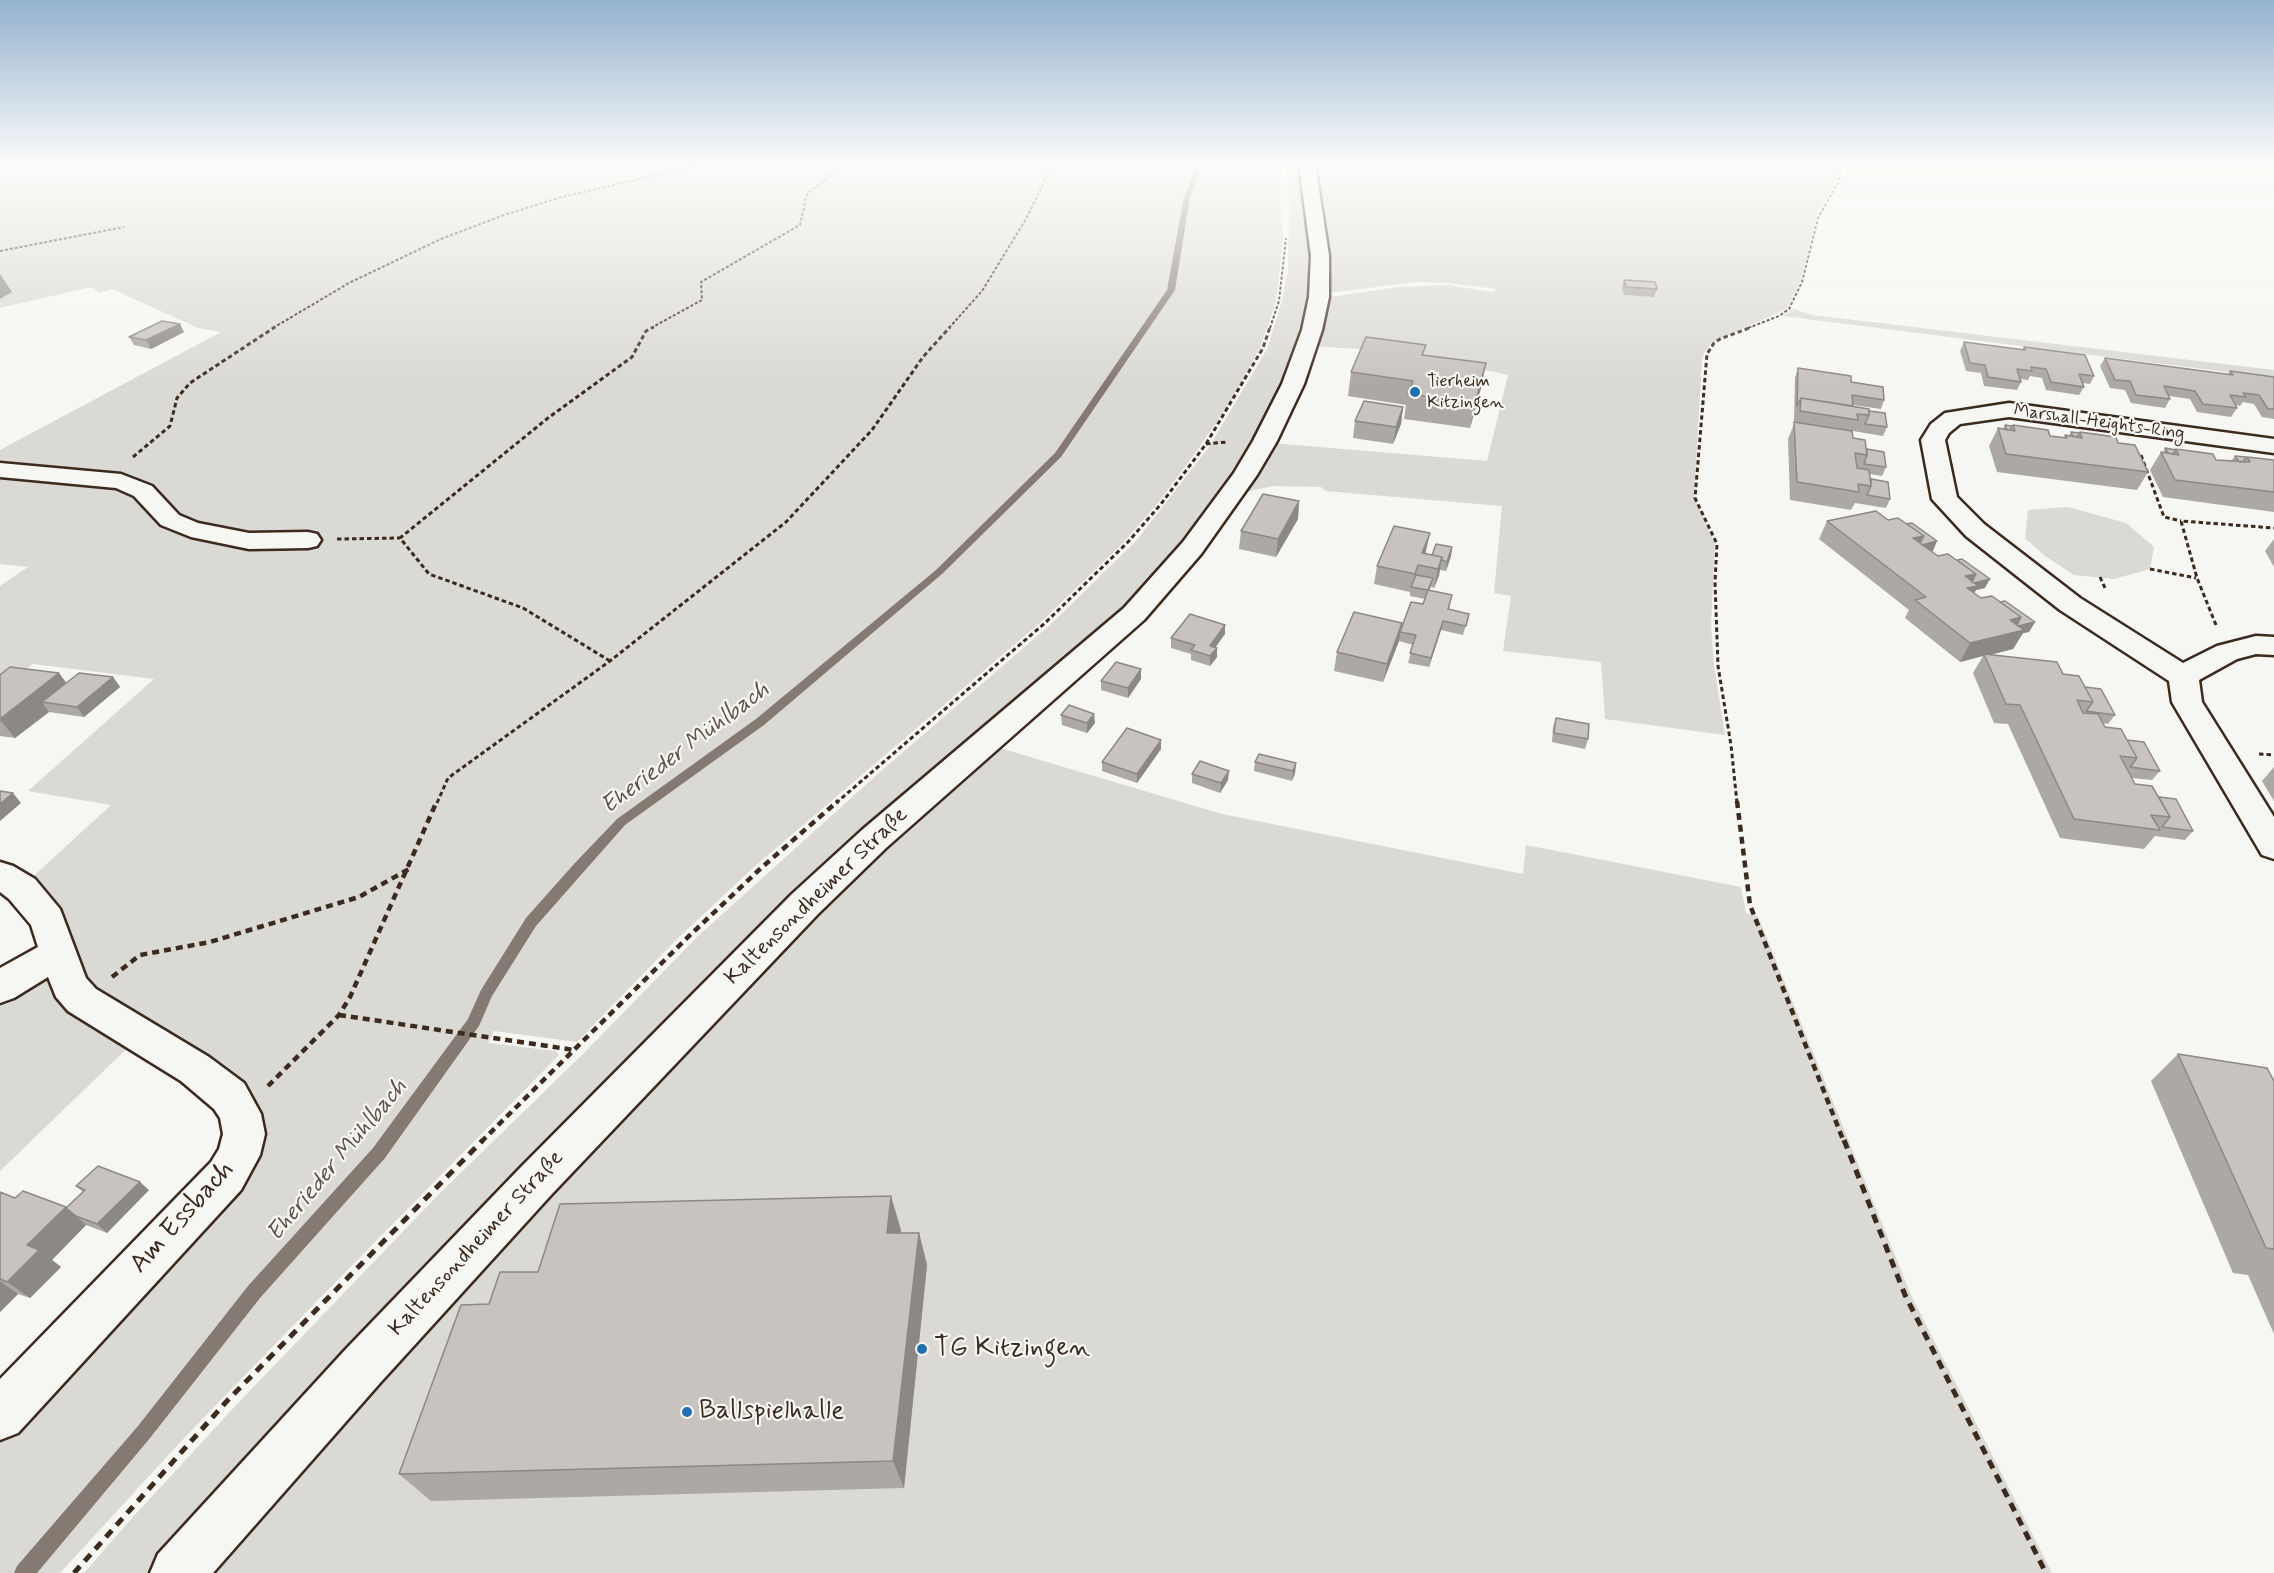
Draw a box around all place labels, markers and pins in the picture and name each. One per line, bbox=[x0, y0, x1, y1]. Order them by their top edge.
place label: Tierheim Kitzingen bbox=[1427, 371, 1504, 413]
marker: Tierheim Kitzingen bbox=[1408, 385, 1422, 399]
place label: TG Kitzingen bbox=[934, 1333, 1090, 1365]
marker: TG Kitzingen bbox=[915, 1342, 929, 1356]
place label: Ballspielhalle bbox=[699, 1396, 844, 1428]
marker: Ballspielhalle bbox=[680, 1405, 694, 1419]

